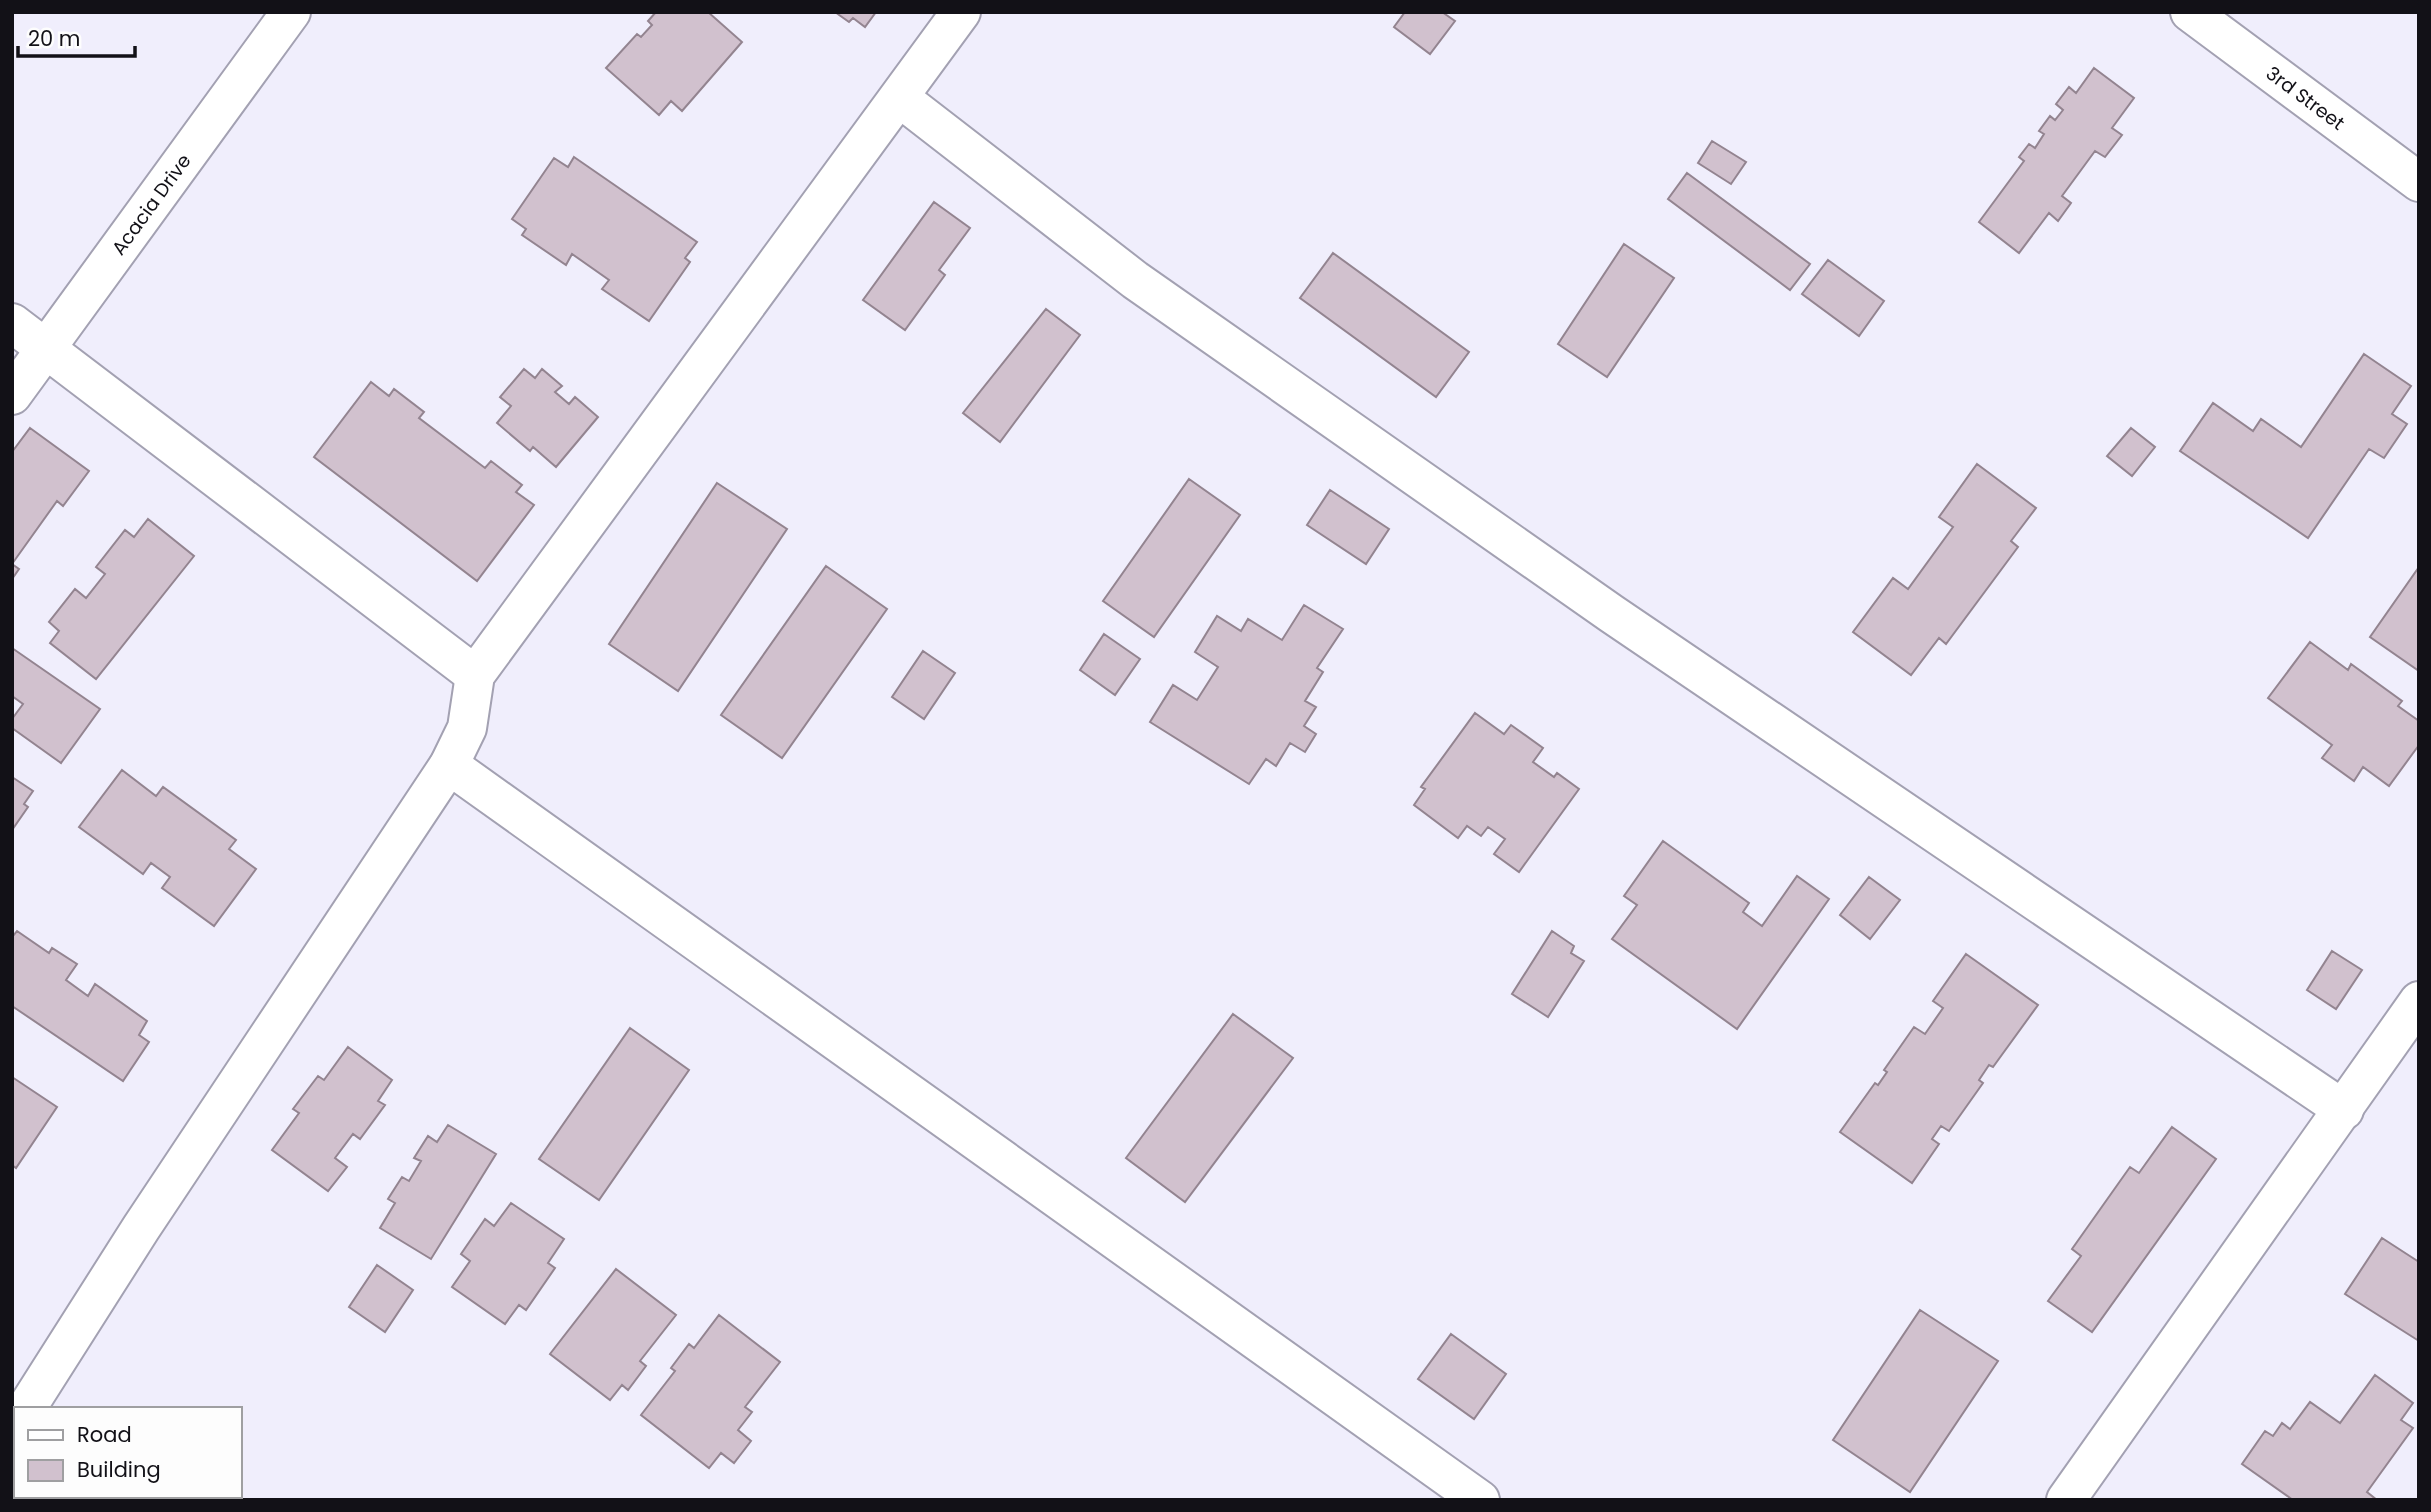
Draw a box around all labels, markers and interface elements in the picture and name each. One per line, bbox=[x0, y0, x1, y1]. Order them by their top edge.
scale bar bbox=[18, 14, 135, 58]
text: 20 m bbox=[28, 24, 81, 53]
street label: 3rd Street bbox=[2261, 60, 2351, 136]
street label: Acacia Drive bbox=[105, 148, 197, 260]
legend bbox=[14, 1407, 242, 1498]
text: Road bbox=[77, 1420, 132, 1449]
text: Building bbox=[77, 1455, 161, 1484]

